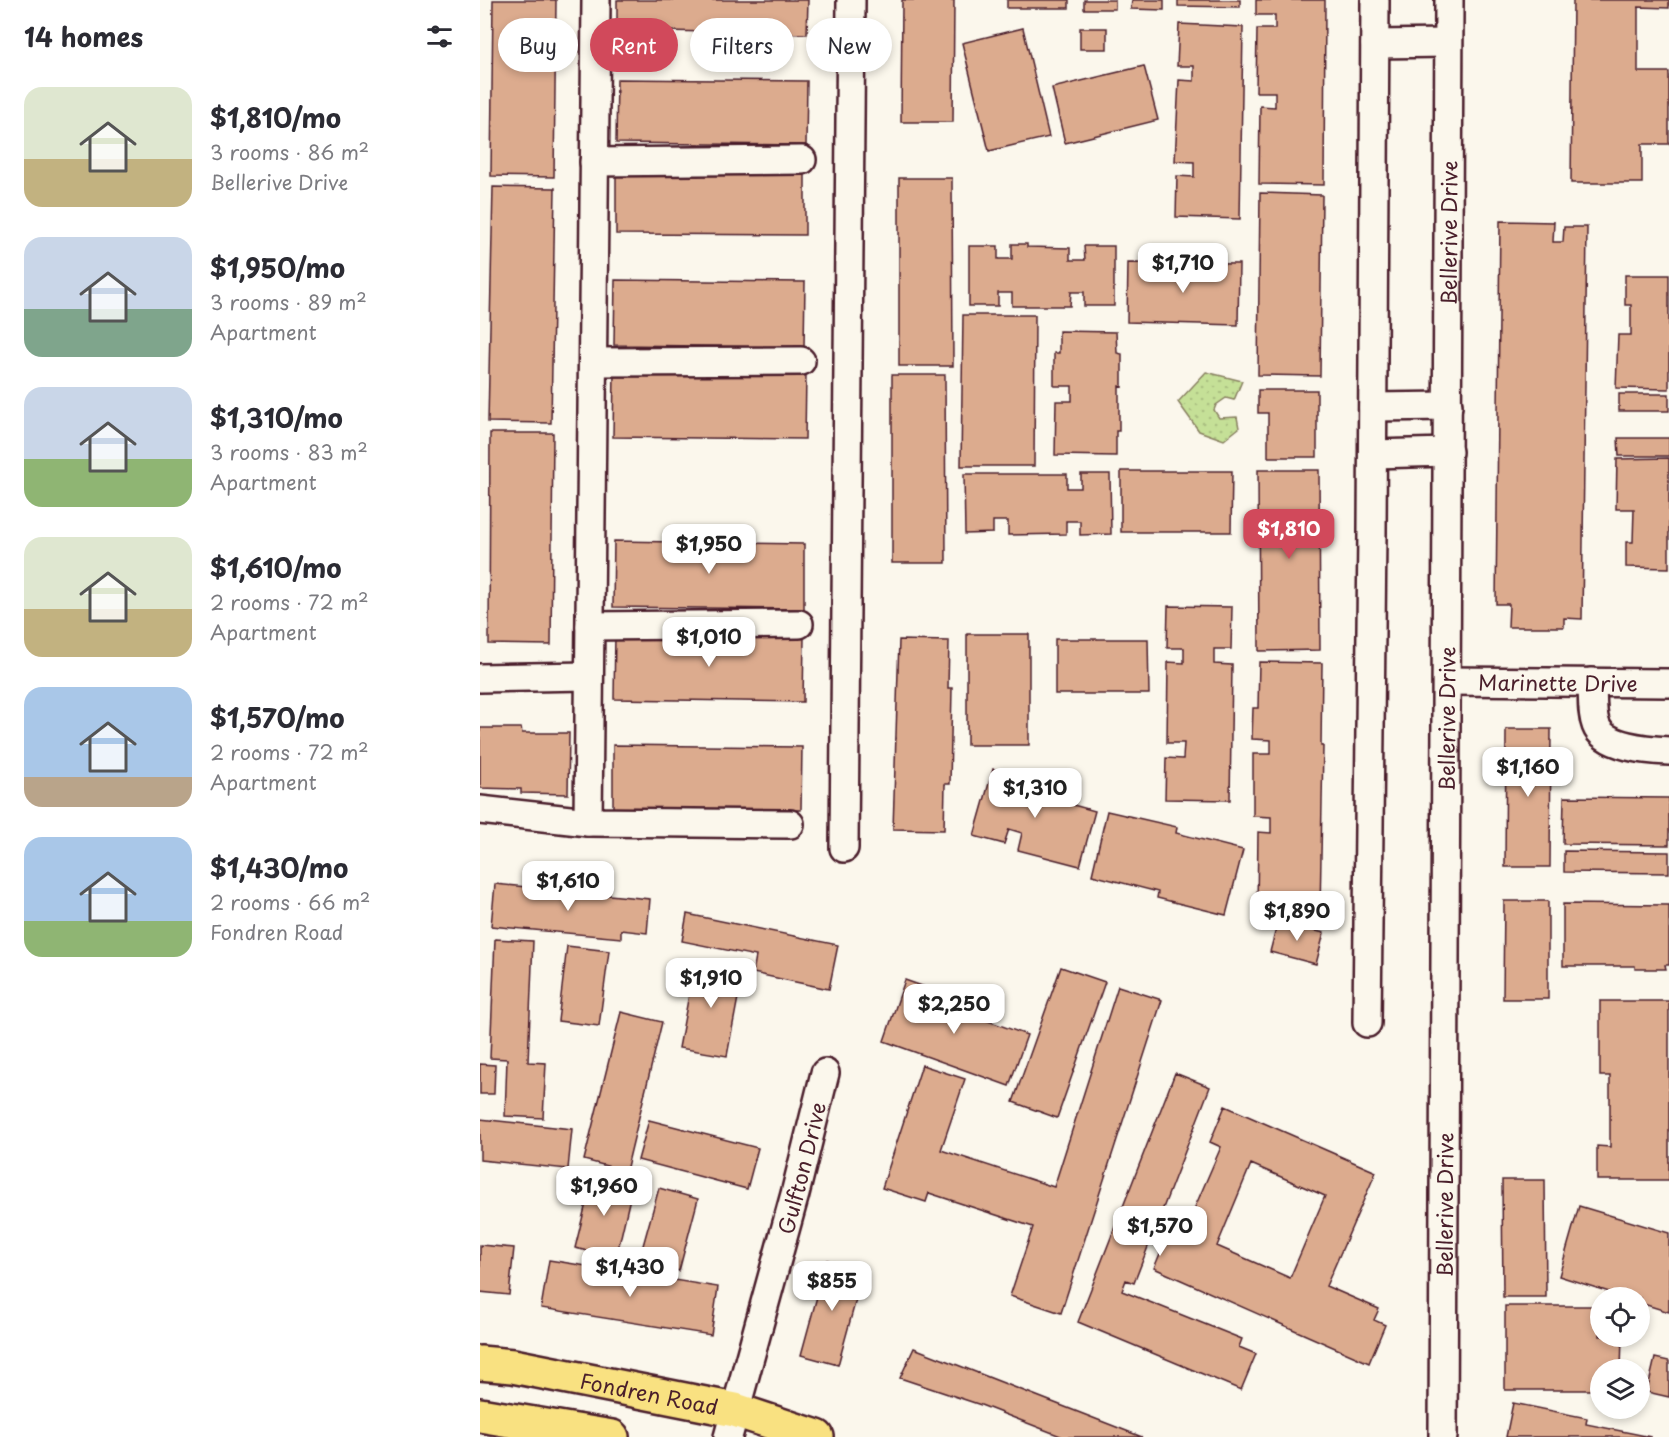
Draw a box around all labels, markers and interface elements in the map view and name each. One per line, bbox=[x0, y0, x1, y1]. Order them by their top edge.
text: 14 homes bbox=[24, 17, 143, 56]
chip: Buy bbox=[498, 18, 578, 72]
chip: Rent bbox=[590, 18, 678, 72]
chip: Filters bbox=[690, 18, 794, 72]
chip: New bbox=[806, 18, 892, 72]
icon: filters bbox=[423, 20, 456, 53]
text: $1,810/mo bbox=[210, 98, 341, 137]
icon: home bbox=[72, 111, 144, 183]
text: 3 rooms · 86 m² bbox=[210, 137, 369, 167]
street label: Bellerive Drive bbox=[1432, 160, 1464, 306]
text: Bellerive Drive bbox=[210, 167, 348, 197]
pin: $1,710 bbox=[1134, 243, 1232, 294]
text: $1,710 bbox=[1152, 247, 1214, 277]
text: $1,950/mo bbox=[210, 248, 345, 287]
icon: home bbox=[72, 261, 144, 333]
text: 3 rooms · 89 m² bbox=[210, 287, 367, 317]
text: Apartment bbox=[210, 317, 317, 347]
text: $1,310/mo bbox=[210, 398, 343, 437]
icon: home bbox=[72, 411, 144, 483]
text: 3 rooms · 83 m² bbox=[210, 437, 368, 467]
text: Apartment bbox=[210, 467, 317, 497]
pin: $1,810 bbox=[1240, 509, 1338, 560]
text: $1,810 bbox=[1257, 513, 1321, 543]
pin: $1,950 bbox=[660, 524, 758, 575]
text: $1,950 bbox=[676, 528, 742, 558]
text: $1,610/mo bbox=[210, 548, 342, 587]
icon: home bbox=[72, 561, 144, 633]
text: 2 rooms · 72 m² bbox=[210, 587, 369, 617]
text: Apartment bbox=[210, 617, 317, 647]
pin: $1,010 bbox=[660, 617, 758, 668]
text: $1,010 bbox=[676, 621, 742, 651]
street label: Bellerive Drive bbox=[1430, 646, 1462, 792]
street label: Marinette Drive bbox=[1478, 665, 1638, 699]
text: $1,570/mo bbox=[210, 698, 345, 737]
icon: home bbox=[72, 711, 144, 783]
text: 2 rooms · 72 m² bbox=[210, 737, 369, 767]
pin: $1,160 bbox=[1479, 747, 1577, 798]
text: $1,160 bbox=[1496, 751, 1560, 781]
text: Apartment bbox=[210, 767, 317, 797]
pin: $1,310 bbox=[986, 768, 1084, 819]
text: $1,310 bbox=[1003, 772, 1067, 802]
text: $1,430/mo bbox=[210, 848, 348, 887]
icon: home bbox=[72, 861, 144, 933]
pin: $1,610 bbox=[519, 861, 617, 912]
text: $1,610 bbox=[536, 865, 600, 895]
text: 2 rooms · 66 m² bbox=[210, 887, 370, 917]
pin: $1,890 bbox=[1248, 891, 1346, 942]
text: $1,890 bbox=[1264, 895, 1330, 925]
text: Fondren Road bbox=[210, 917, 343, 947]
pin: $1,910 bbox=[662, 958, 760, 1009]
text: $1,910 bbox=[680, 962, 742, 992]
pin: $2,250 bbox=[905, 984, 1003, 1035]
text: $2,250 bbox=[918, 988, 990, 1018]
street label: Gulfton Drive bbox=[769, 1098, 833, 1237]
street label: Bellerive Drive bbox=[1428, 1132, 1460, 1278]
pin: $1,960 bbox=[555, 1166, 653, 1217]
text: $1,960 bbox=[570, 1170, 638, 1200]
pin: $1,570 bbox=[1111, 1206, 1209, 1257]
text: $1,570 bbox=[1127, 1210, 1193, 1240]
pin: $1,430 bbox=[581, 1247, 679, 1298]
text: $1,430 bbox=[596, 1251, 664, 1281]
pin: $855 bbox=[796, 1261, 868, 1312]
text: $855 bbox=[807, 1265, 857, 1295]
map controls bbox=[1590, 1287, 1650, 1419]
button: locate bbox=[1590, 1287, 1650, 1347]
button: layers bbox=[1590, 1359, 1650, 1419]
street label: Fondren Road bbox=[577, 1364, 721, 1422]

